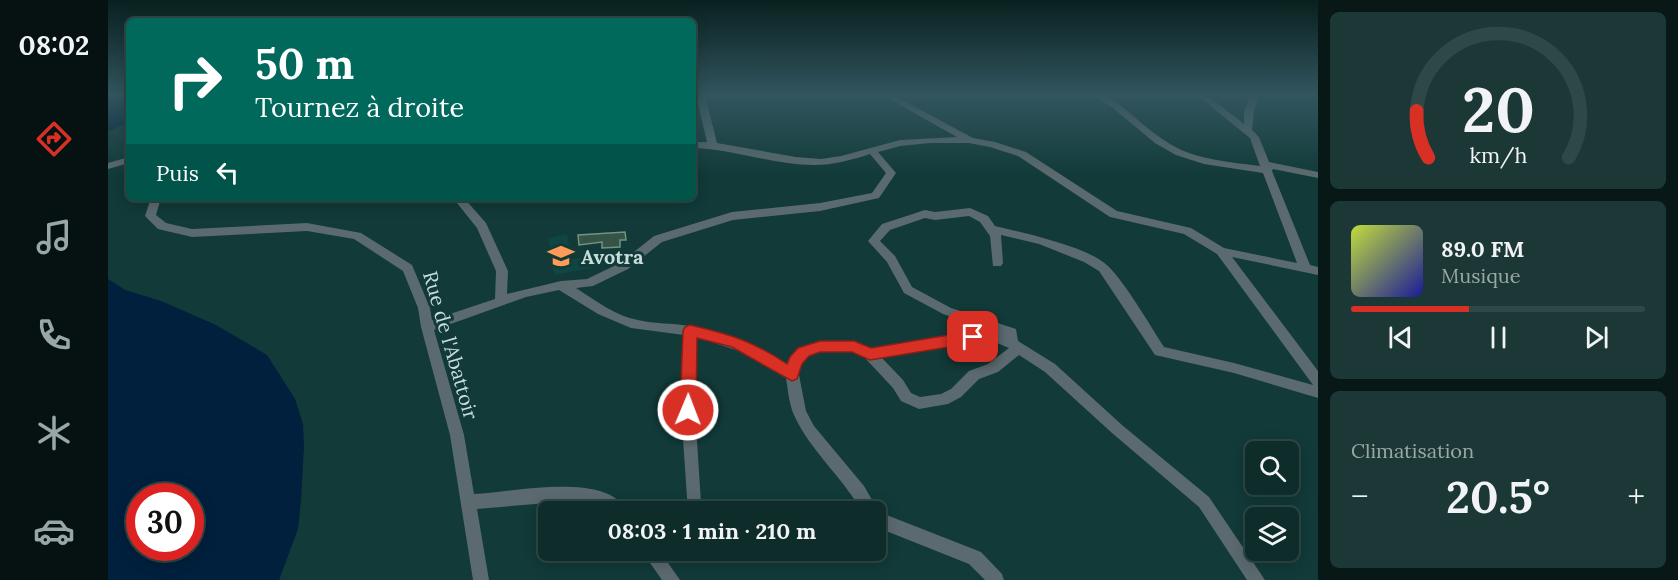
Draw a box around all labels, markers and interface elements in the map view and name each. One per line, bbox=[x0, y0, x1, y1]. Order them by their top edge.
text: 08:02 bbox=[19, 28, 89, 62]
text: 50 m bbox=[255, 37, 354, 91]
icon: right bbox=[156, 42, 234, 120]
text: 20 bbox=[1462, 69, 1534, 149]
text: Tournez à droite bbox=[255, 90, 464, 124]
icon: directions bbox=[33, 118, 75, 160]
text: km/h bbox=[1469, 141, 1527, 169]
icon: left bbox=[211, 156, 244, 189]
text: Puis bbox=[156, 159, 199, 187]
icon: music bbox=[33, 216, 75, 258]
text: 89.0 FM bbox=[1441, 235, 1524, 263]
school or university icon: Avotra bbox=[546, 241, 576, 271]
place label: Avotra bbox=[581, 244, 644, 269]
text: Musique bbox=[1441, 263, 1520, 288]
street label: Rue de l'Abattoir bbox=[418, 268, 484, 422]
pin bbox=[947, 311, 998, 362]
icon: phone bbox=[33, 314, 75, 356]
icon: arrive bbox=[956, 320, 989, 353]
icon: previous bbox=[1384, 321, 1417, 354]
icon: pause bbox=[1482, 321, 1515, 354]
icon: next bbox=[1580, 321, 1613, 354]
position arrow bbox=[656, 378, 720, 442]
icon: climate bbox=[33, 412, 75, 454]
text: Climatisation bbox=[1351, 438, 1474, 463]
map controls bbox=[1245, 441, 1299, 561]
button: search bbox=[1245, 441, 1299, 495]
text: 20.5° bbox=[1446, 468, 1550, 525]
text: − bbox=[1351, 475, 1369, 517]
text: + bbox=[1627, 475, 1645, 517]
speed limit sign: 30 bbox=[126, 483, 204, 561]
button: layers bbox=[1245, 507, 1299, 561]
icon: car bbox=[33, 510, 75, 552]
text: 08:03 · 1 min · 210 m bbox=[608, 517, 816, 545]

